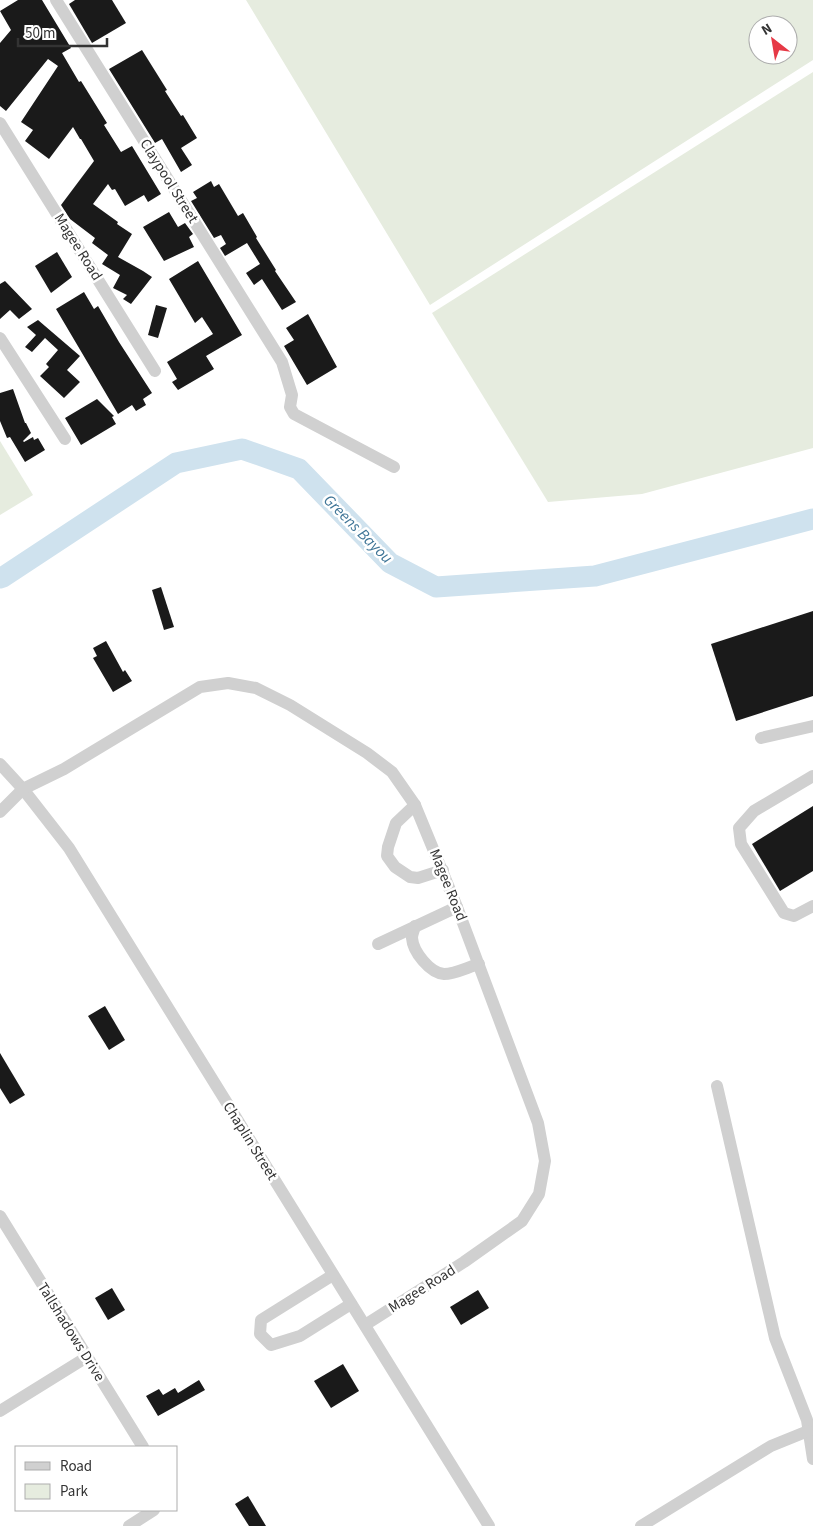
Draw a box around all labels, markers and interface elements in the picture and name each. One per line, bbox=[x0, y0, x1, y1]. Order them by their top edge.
scale bar bbox=[18, 15, 106, 47]
north arrow bbox=[748, 15, 798, 65]
text: N bbox=[758, 19, 776, 41]
text: 50 m bbox=[25, 23, 55, 44]
street label: Claypool Street bbox=[135, 135, 203, 227]
street label: Magee Road bbox=[49, 209, 107, 285]
water label: Greens Bayou bbox=[319, 490, 397, 568]
street label: Magee Road bbox=[424, 846, 472, 924]
street label: Chaplin Street bbox=[218, 1098, 282, 1184]
street label: Magee Road bbox=[384, 1260, 460, 1318]
street label: Tallshadows Drive bbox=[32, 1278, 110, 1386]
legend bbox=[15, 1446, 178, 1511]
text: Road bbox=[60, 1456, 92, 1477]
text: Park bbox=[60, 1481, 89, 1502]

